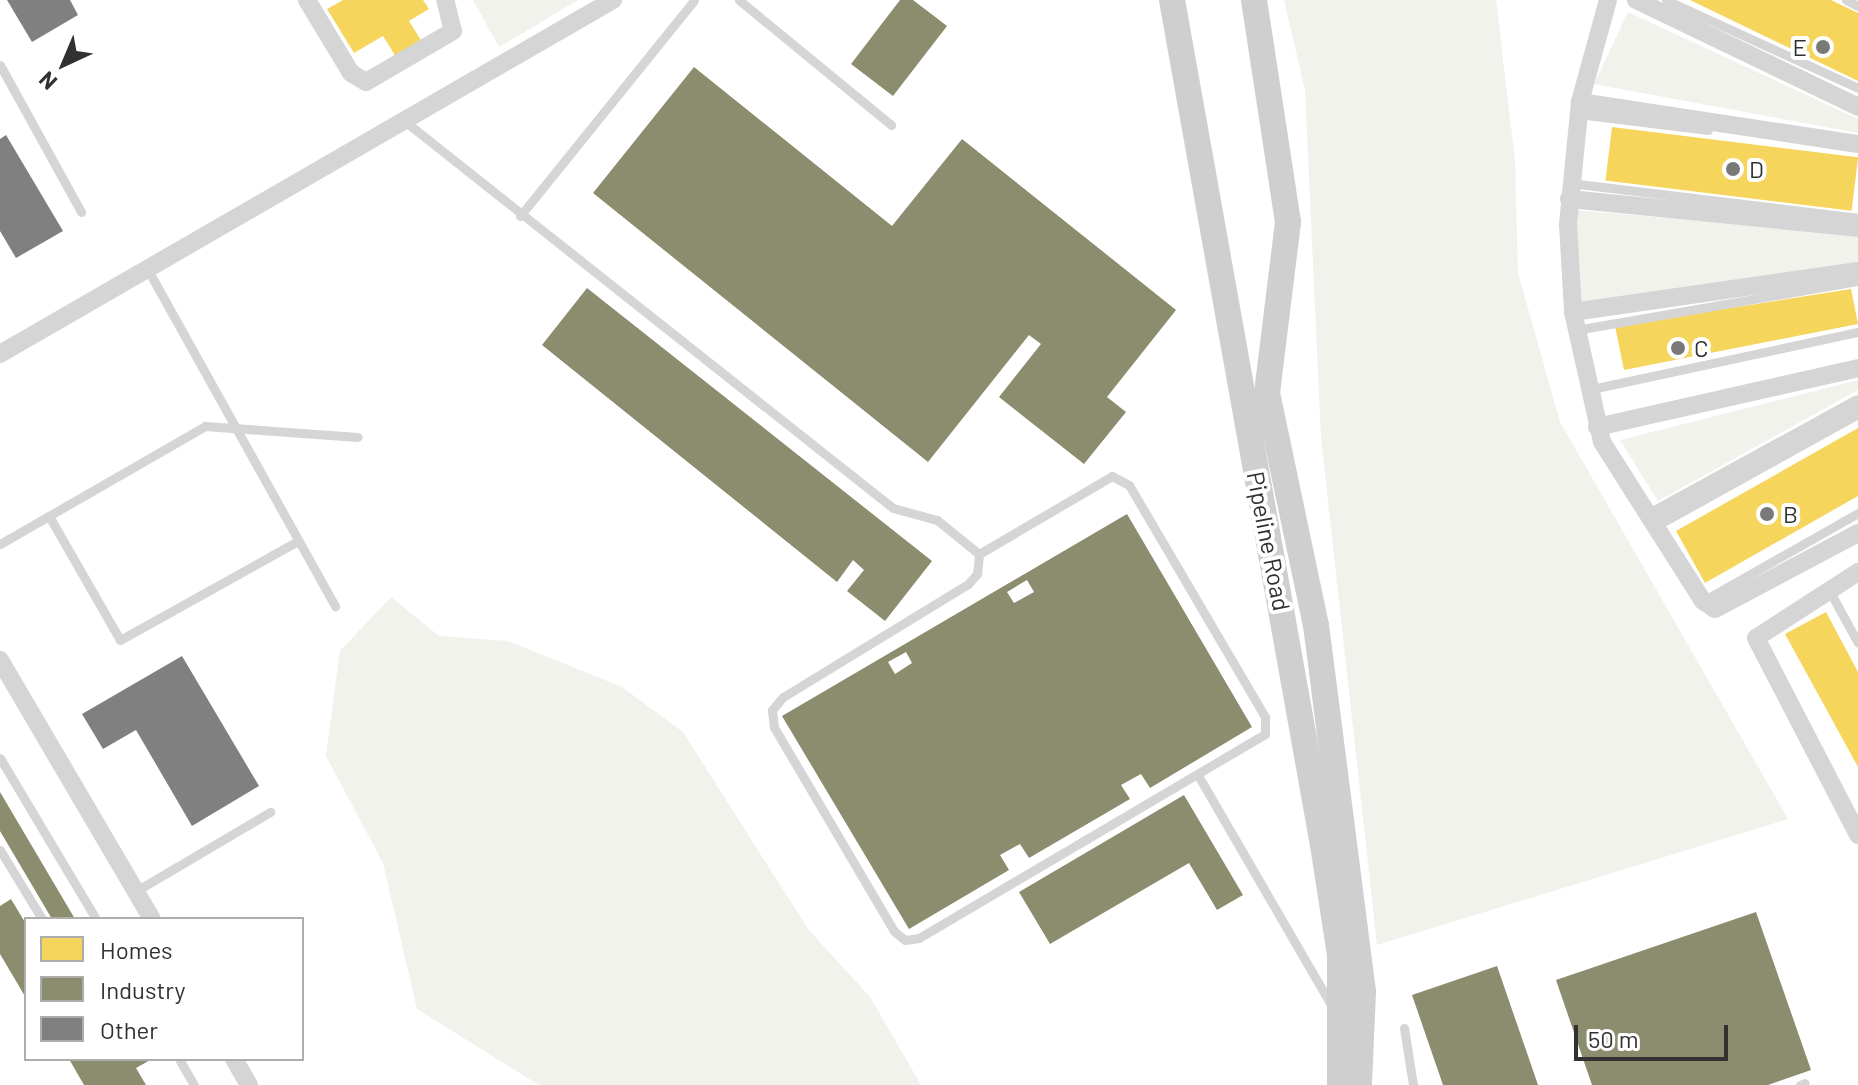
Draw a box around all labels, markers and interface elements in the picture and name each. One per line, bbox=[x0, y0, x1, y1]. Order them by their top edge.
north arrow bbox=[24, 24, 104, 104]
place label: E bbox=[1792, 33, 1807, 61]
marker: E bbox=[1814, 38, 1832, 56]
text: N bbox=[33, 67, 62, 96]
place label: D bbox=[1749, 155, 1764, 183]
marker: D bbox=[1724, 160, 1742, 178]
place label: C bbox=[1694, 334, 1709, 362]
marker: C bbox=[1669, 339, 1687, 357]
street label: Pipeline Road bbox=[1241, 469, 1297, 613]
place label: B bbox=[1783, 500, 1798, 528]
marker: B bbox=[1758, 505, 1776, 523]
legend bbox=[24, 917, 304, 1061]
text: Homes bbox=[100, 935, 173, 964]
text: Industry bbox=[100, 975, 186, 1004]
scale bar bbox=[1578, 1009, 1732, 1059]
text: Other bbox=[100, 1015, 158, 1044]
text: 50 m bbox=[1588, 1024, 1639, 1053]

